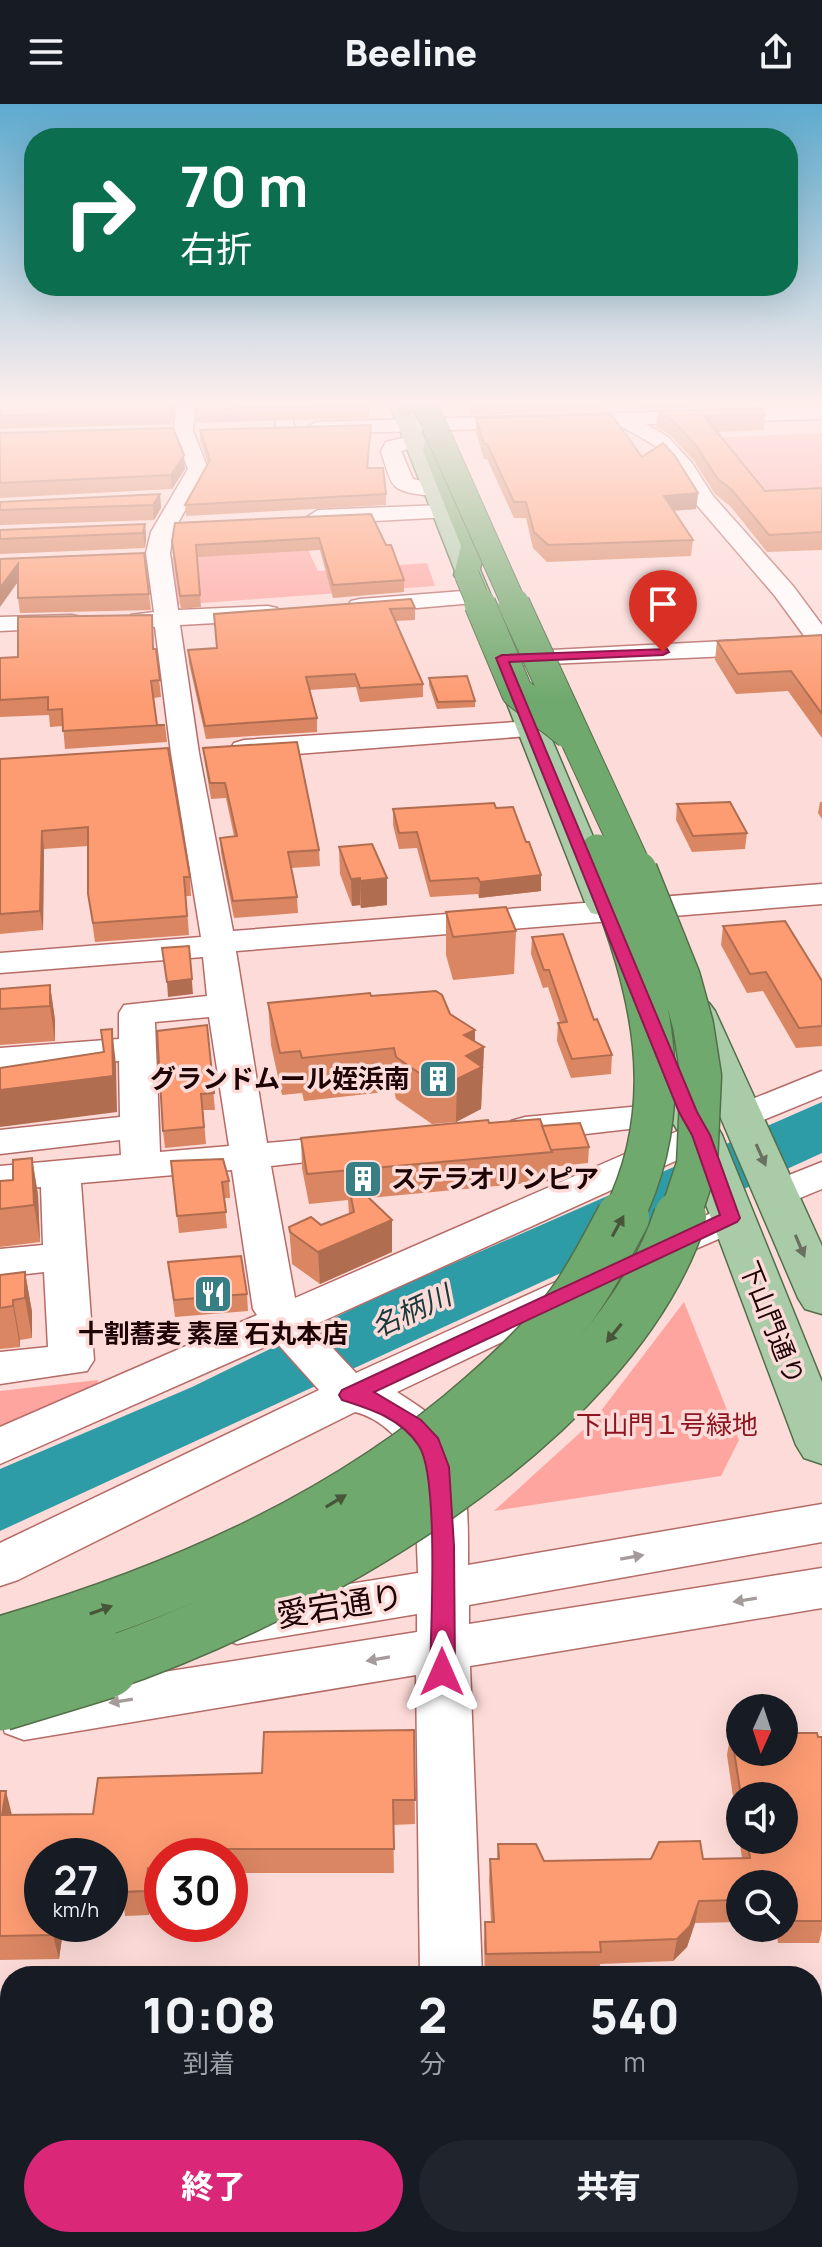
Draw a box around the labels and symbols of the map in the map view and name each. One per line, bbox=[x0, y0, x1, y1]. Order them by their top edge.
pin bbox=[629, 570, 697, 652]
building icon: グランドムール姪浜南 bbox=[417, 1058, 459, 1100]
place label: グランドムール姪浜南 bbox=[150, 1060, 410, 1096]
one-way arrow bbox=[754, 1143, 768, 1167]
building icon: ステラオリンピア bbox=[342, 1158, 384, 1200]
place label: ステラオリンピア bbox=[391, 1160, 599, 1196]
one-way arrow bbox=[611, 1215, 625, 1237]
one-way arrow bbox=[794, 1234, 807, 1258]
street label: 下山門通り bbox=[732, 1256, 814, 1390]
restaurant icon: 十割蕎麦 素屋 石丸本店 bbox=[192, 1273, 234, 1315]
water label: 名柄川 bbox=[364, 1274, 459, 1345]
place label: 十割蕎麦 素屋 石丸本店 bbox=[78, 1315, 348, 1351]
one-way arrow bbox=[606, 1323, 622, 1343]
park label: 下山門１号緑地 bbox=[576, 1406, 758, 1442]
one-way arrow bbox=[325, 1495, 347, 1509]
one-way arrow bbox=[620, 1551, 645, 1563]
street label: 愛宕通り bbox=[273, 1573, 407, 1637]
one-way arrow bbox=[732, 1595, 757, 1607]
one-way arrow bbox=[89, 1603, 113, 1616]
position arrow bbox=[400, 1630, 484, 1714]
one-way arrow bbox=[365, 1654, 390, 1666]
north arrow bbox=[726, 1694, 798, 1766]
one-way arrow bbox=[108, 1695, 133, 1708]
speed limit sign: 30 bbox=[144, 1838, 248, 1942]

